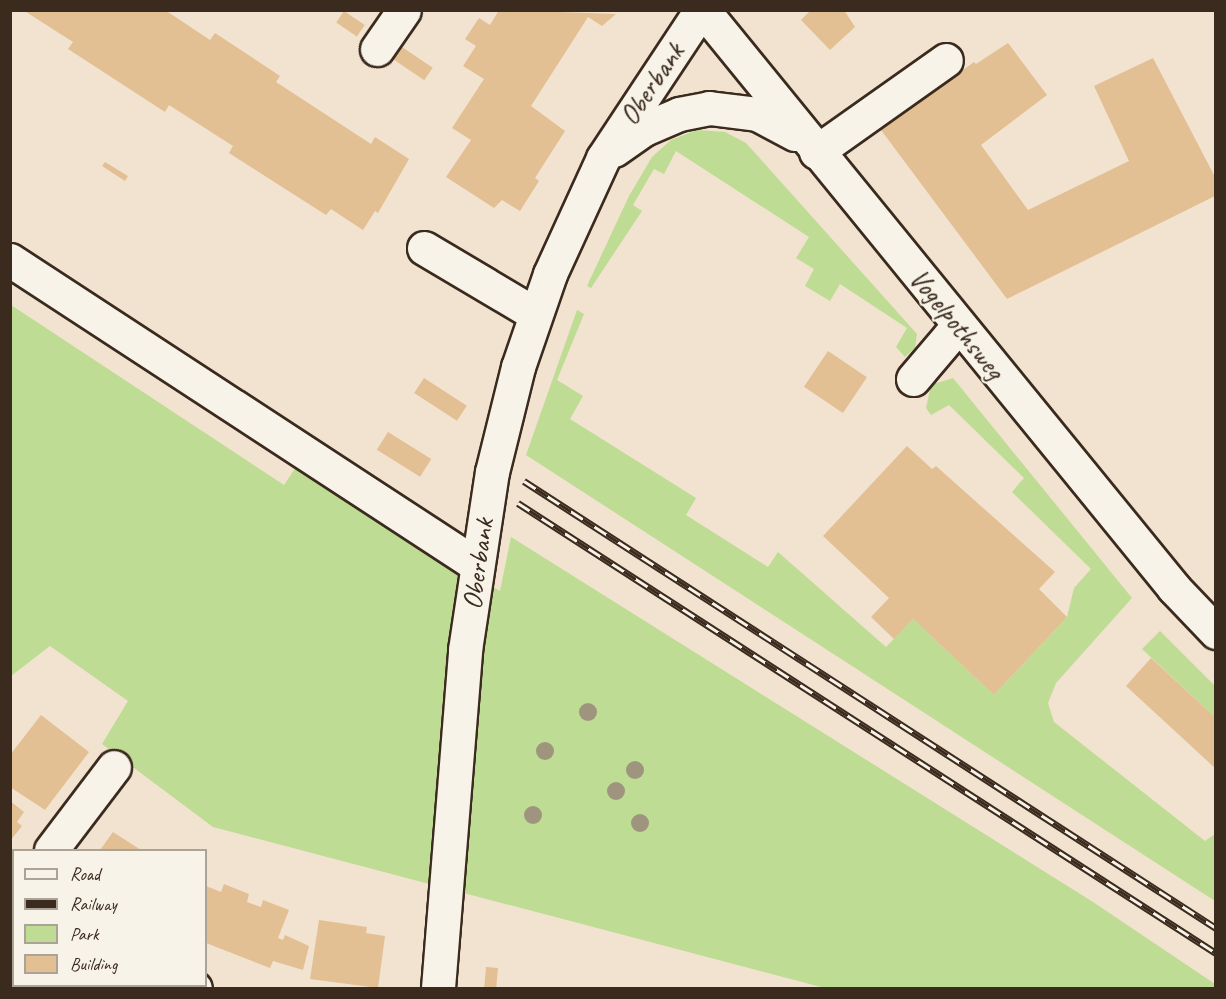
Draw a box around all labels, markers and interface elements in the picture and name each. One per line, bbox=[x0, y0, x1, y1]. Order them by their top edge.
street label: Oberbank bbox=[612, 37, 692, 131]
street label: Vogelpothsweg bbox=[902, 262, 1012, 386]
street label: Oberbank bbox=[455, 516, 501, 612]
legend bbox=[12, 849, 207, 987]
text: Road bbox=[70, 863, 100, 885]
text: Railway bbox=[70, 893, 117, 915]
text: Park bbox=[70, 923, 99, 945]
text: Building bbox=[70, 953, 117, 975]

